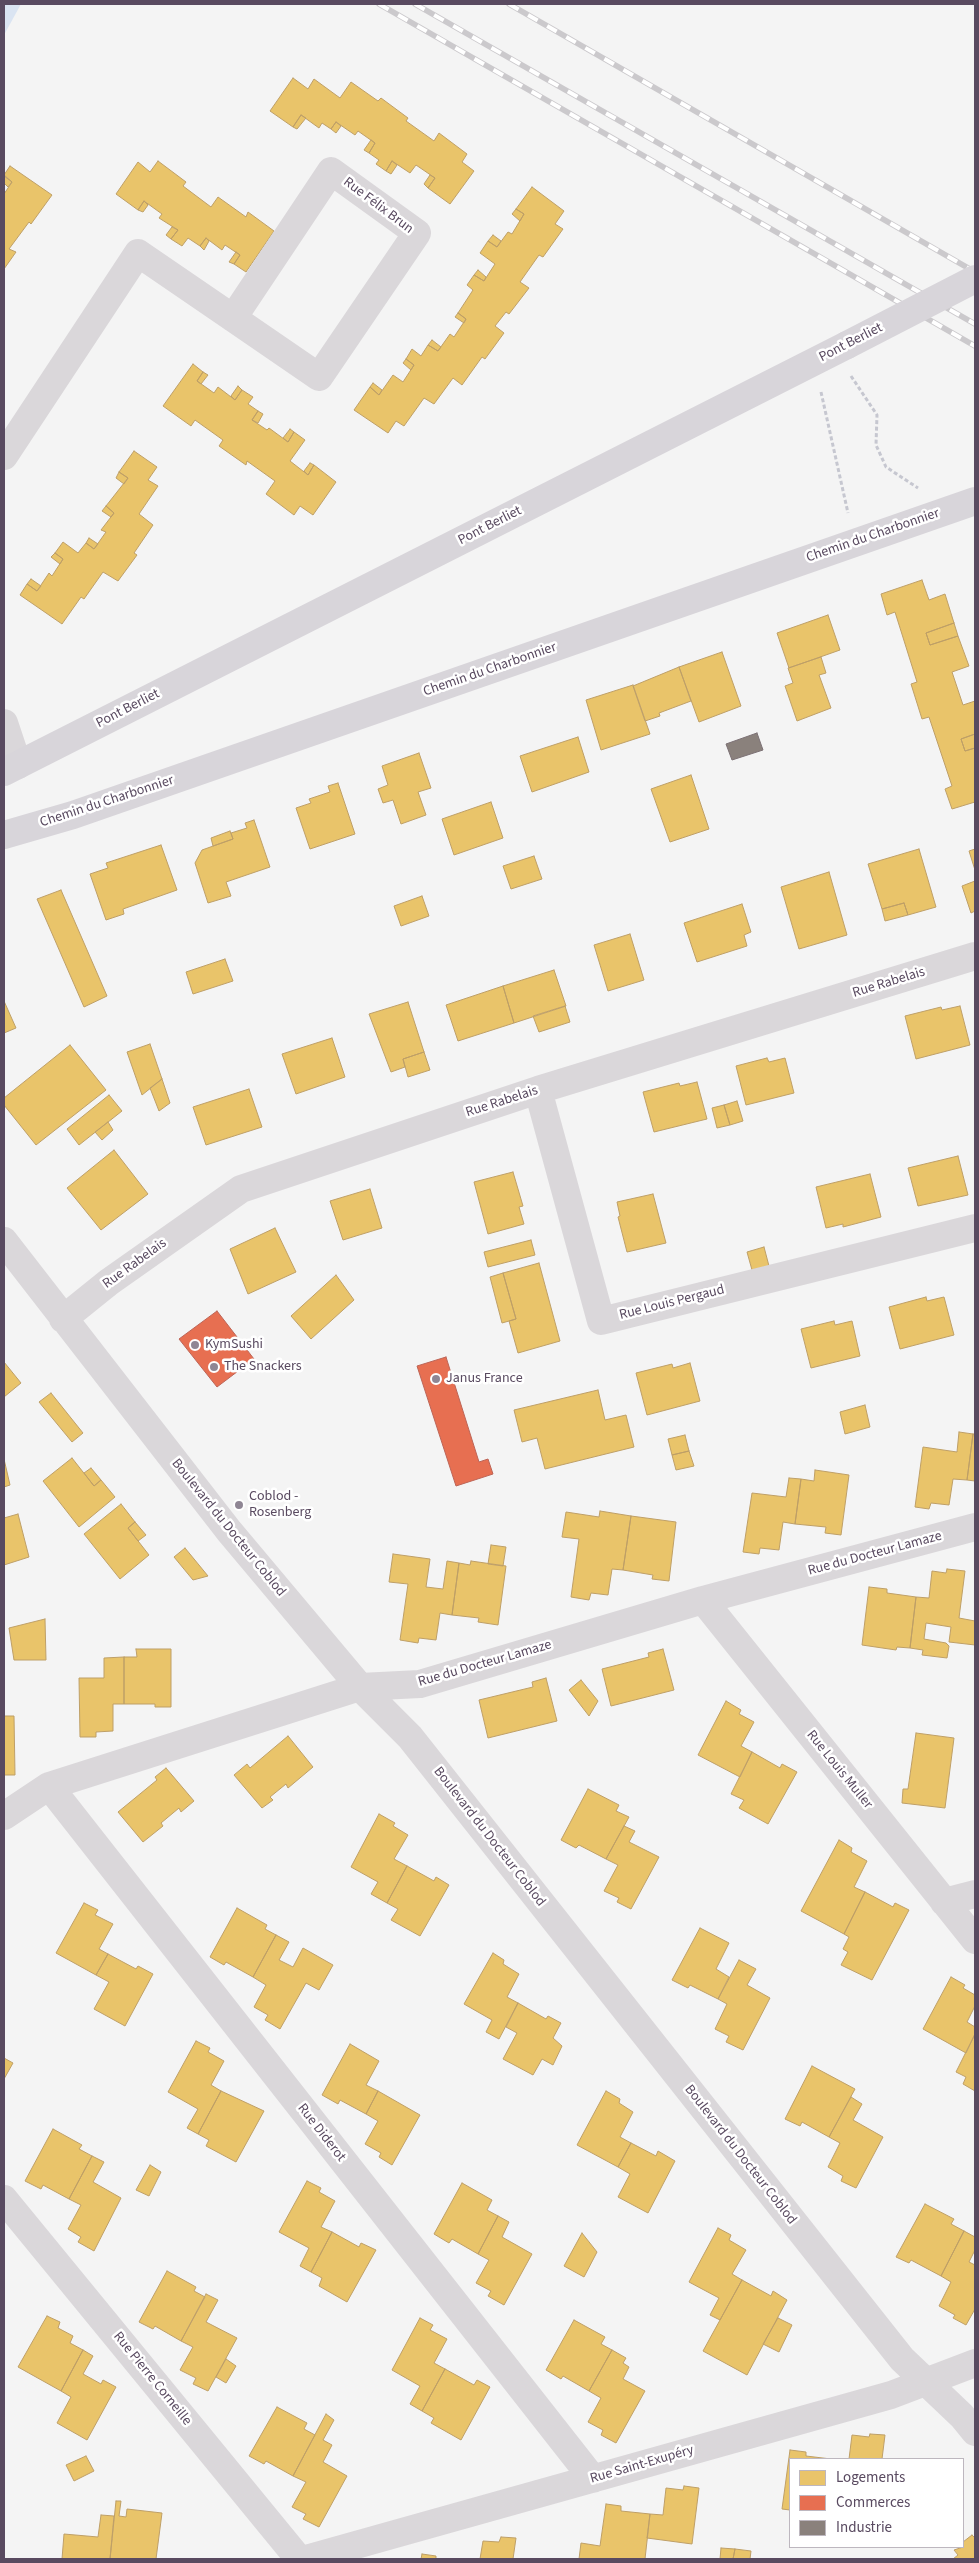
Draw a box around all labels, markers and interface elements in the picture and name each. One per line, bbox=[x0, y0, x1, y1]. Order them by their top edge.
street label: Rue Félix Brun bbox=[340, 174, 416, 238]
street label: Pont Berliet bbox=[816, 320, 886, 366]
street label: Pont Berliet bbox=[455, 503, 525, 549]
street label: Chemin du Charbonnier bbox=[804, 505, 942, 567]
street label: Chemin du Charbonnier bbox=[421, 639, 559, 701]
street label: Pont Berliet bbox=[93, 686, 163, 732]
street label: Chemin du Charbonnier bbox=[38, 772, 176, 832]
street label: Rue Rabelais bbox=[851, 964, 927, 1002]
street label: Rue Rabelais bbox=[464, 1082, 540, 1122]
street label: Rue Rabelais bbox=[100, 1235, 170, 1293]
street label: Rue Louis Pergaud bbox=[618, 1282, 726, 1324]
place label: KymSushi bbox=[205, 1337, 263, 1353]
marker: KymSushi bbox=[189, 1339, 201, 1351]
place label: The Snackers bbox=[224, 1359, 302, 1375]
marker: The Snackers bbox=[208, 1361, 220, 1373]
place label: Janus France bbox=[446, 1371, 523, 1387]
marker: Janus France bbox=[430, 1373, 442, 1385]
street label: Boulevard du Docteur Coblod bbox=[167, 1456, 289, 1600]
place label: Coblod - Rosenberg bbox=[249, 1489, 311, 1521]
marker: Coblod - Rosenberg bbox=[233, 1499, 245, 1511]
street label: Rue du Docteur Lamaze bbox=[806, 1528, 944, 1580]
street label: Rue du Docteur Lamaze bbox=[416, 1637, 554, 1691]
street label: Rue Louis Muller bbox=[802, 1727, 876, 1813]
street label: Boulevard du Docteur Coblod bbox=[429, 1764, 549, 1910]
street label: Boulevard du Docteur Coblod bbox=[680, 2082, 800, 2228]
street label: Rue Diderot bbox=[293, 2101, 349, 2165]
street label: Rue Pierre Corneille bbox=[109, 2329, 195, 2429]
street label: Rue Saint-Exupéry bbox=[588, 2442, 696, 2488]
legend bbox=[789, 2458, 964, 2548]
text: Logements bbox=[836, 2467, 905, 2488]
text: Commerces bbox=[836, 2492, 910, 2513]
text: Industrie bbox=[836, 2517, 892, 2538]

